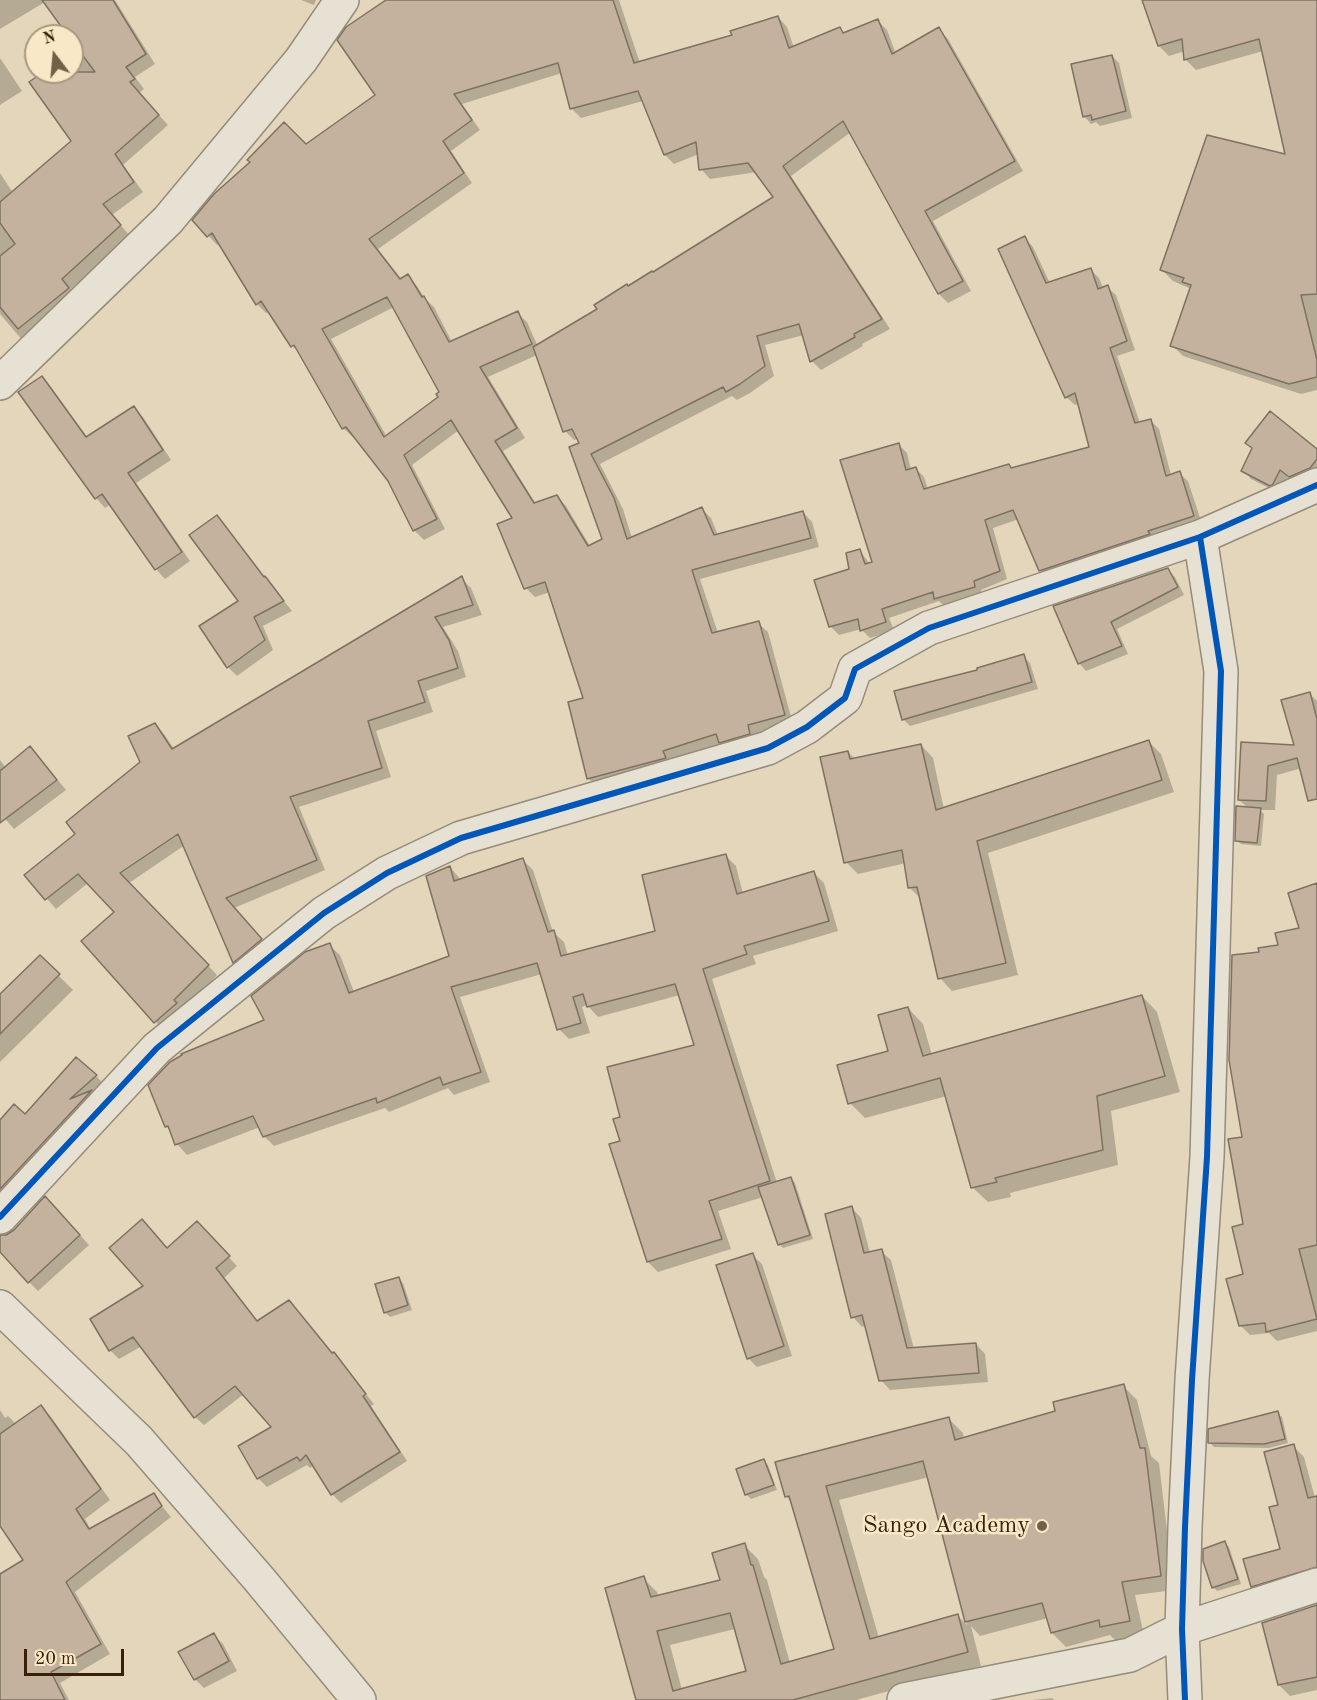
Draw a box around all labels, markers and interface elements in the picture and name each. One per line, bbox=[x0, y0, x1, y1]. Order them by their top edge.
north arrow bbox=[24, 24, 84, 84]
text: N bbox=[41, 29, 58, 48]
place label: Sango Academy bbox=[863, 1512, 1030, 1540]
marker: Sango Academy bbox=[1035, 1519, 1049, 1533]
scale bar bbox=[27, 1637, 128, 1675]
text: 20 m bbox=[35, 1650, 75, 1668]

